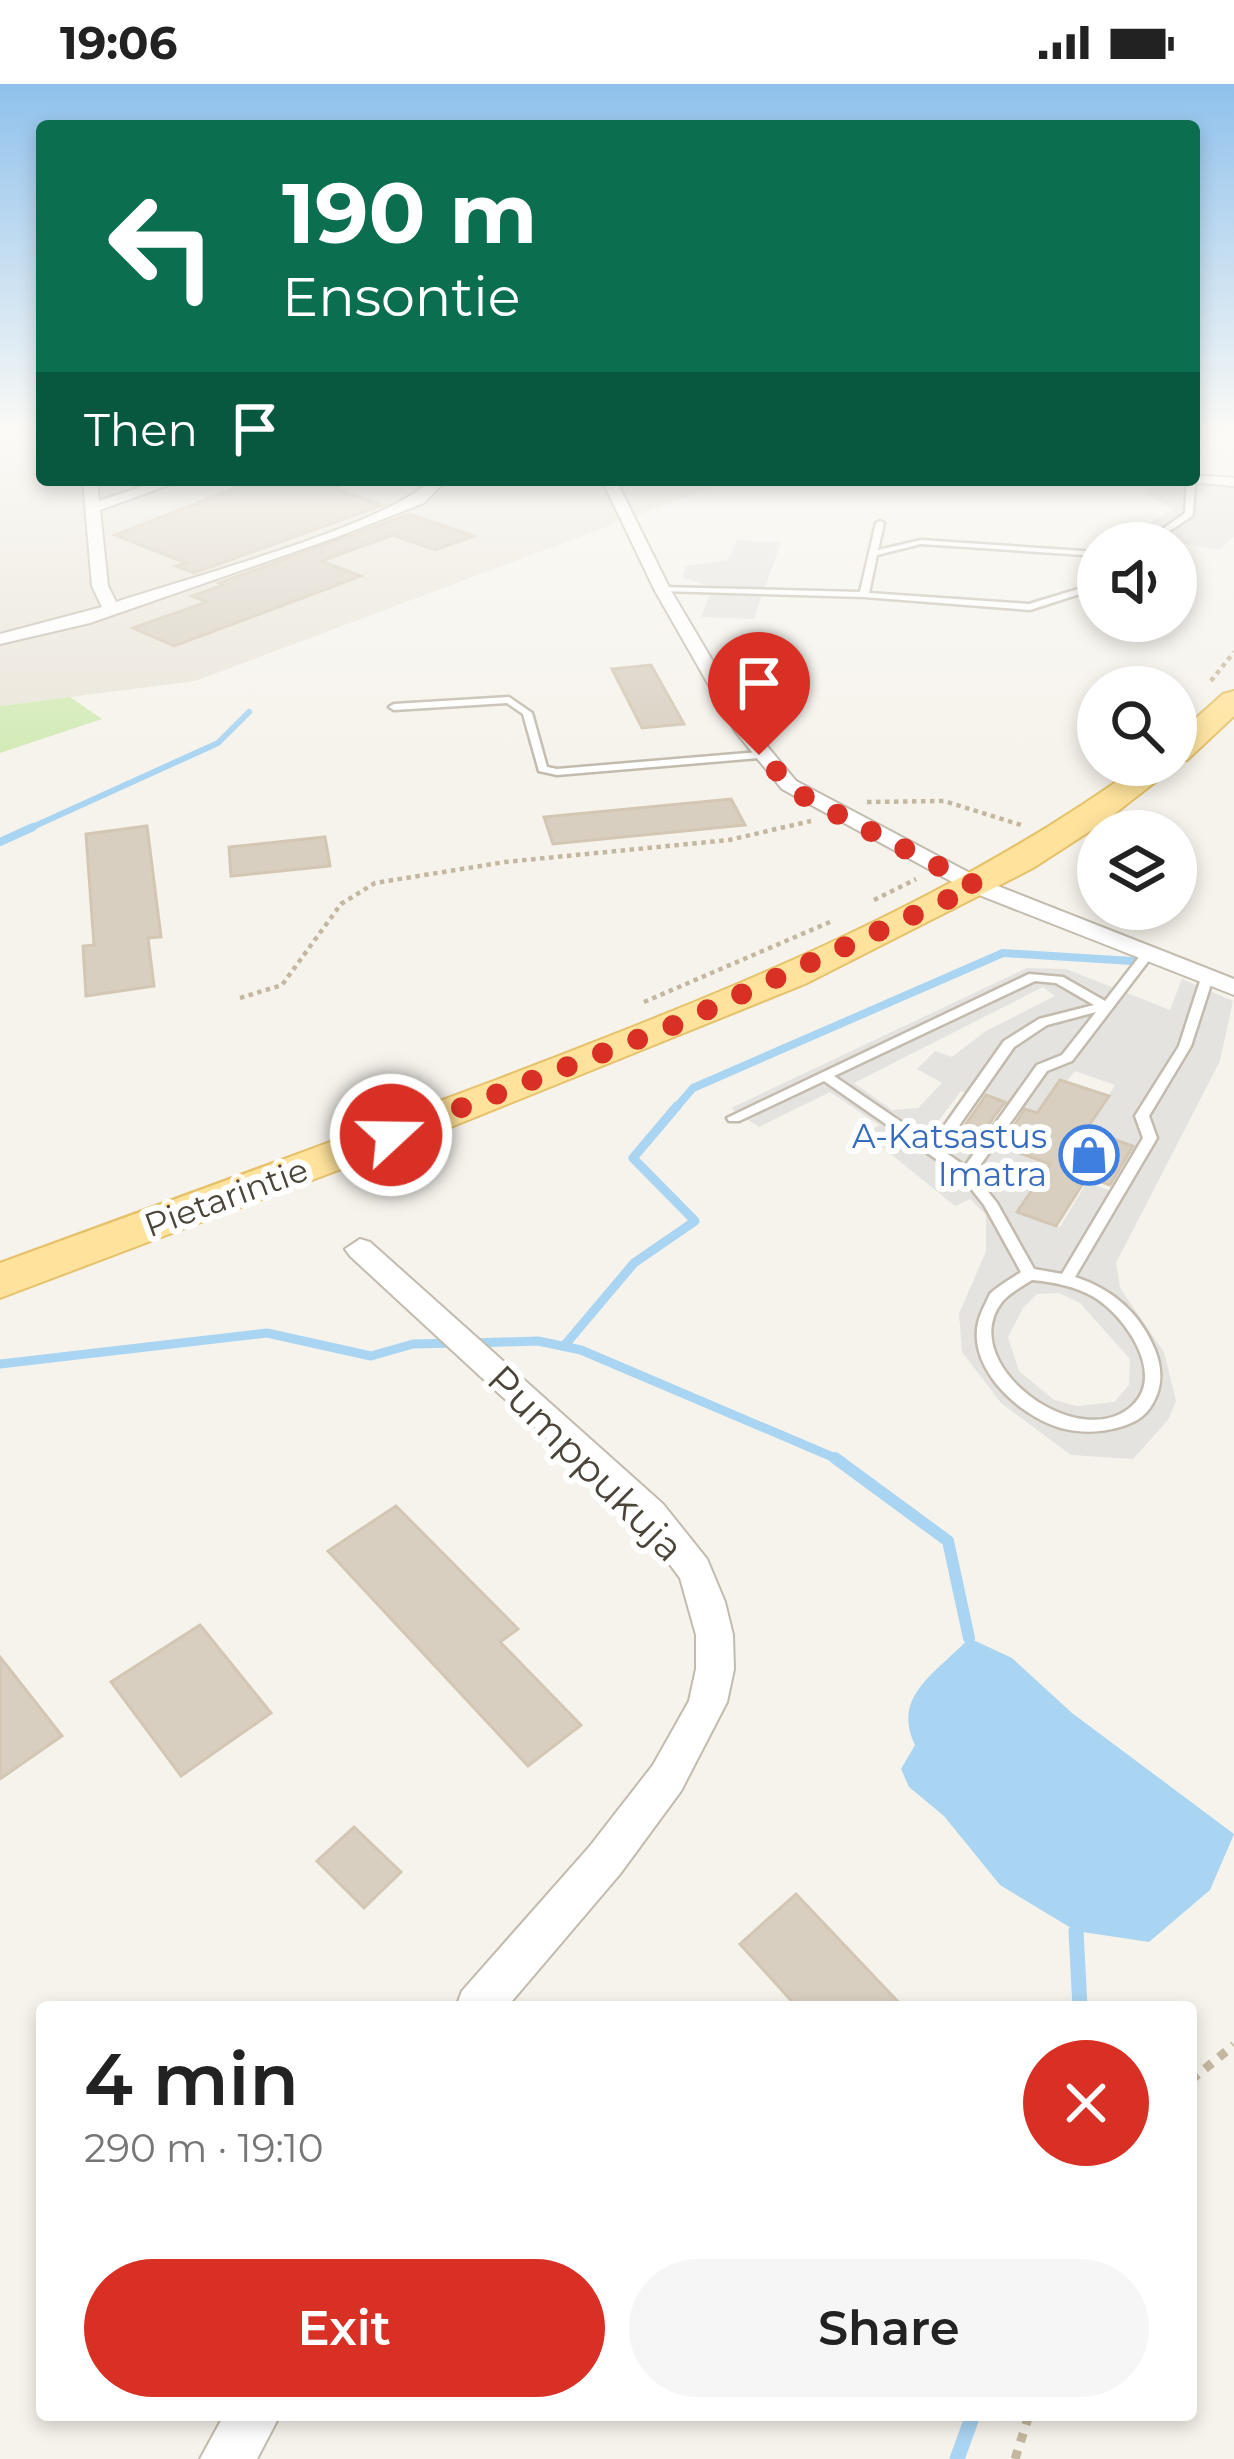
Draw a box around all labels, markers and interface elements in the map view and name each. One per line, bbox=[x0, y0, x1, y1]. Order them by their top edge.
text: 19:06 bbox=[60, 15, 177, 70]
text: 190 m bbox=[282, 162, 537, 264]
icon: left bbox=[84, 168, 240, 324]
text: Ensontie bbox=[282, 264, 520, 330]
icon: arrive bbox=[222, 396, 288, 462]
text: Then bbox=[84, 402, 198, 457]
map controls bbox=[1077, 522, 1197, 930]
button: sound bbox=[1077, 522, 1197, 642]
pin bbox=[708, 632, 810, 755]
icon: arrive bbox=[726, 650, 792, 716]
button: search bbox=[1077, 666, 1197, 786]
button: layers bbox=[1077, 810, 1197, 930]
position arrow bbox=[328, 1072, 454, 1198]
place label: A-Katsastus Imatra bbox=[852, 1116, 1047, 1194]
shop icon: A-Katsastus Imatra bbox=[1058, 1124, 1120, 1186]
street label: Pietarintie bbox=[139, 1149, 313, 1245]
street label: Pumppukuja bbox=[478, 1355, 694, 1571]
text: 4 min bbox=[84, 2035, 299, 2123]
button: close bbox=[1023, 2040, 1149, 2166]
text: 290 m · 19:10 bbox=[84, 2124, 324, 2172]
button: Exit bbox=[84, 2259, 605, 2397]
button: Share bbox=[629, 2259, 1149, 2397]

